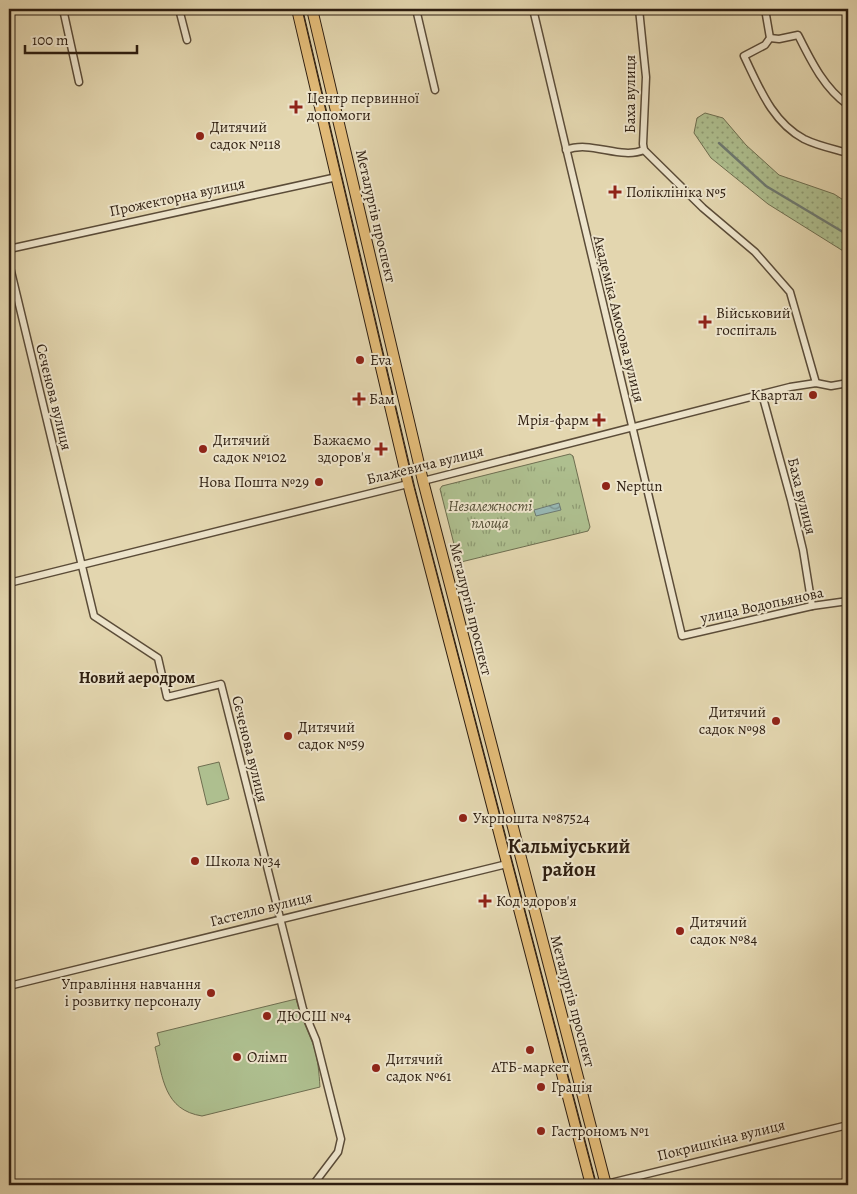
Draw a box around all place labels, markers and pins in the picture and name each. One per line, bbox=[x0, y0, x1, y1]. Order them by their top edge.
place label: Центр первинної допомоги bbox=[306, 88, 419, 125]
marker: Центр первинної допомоги bbox=[289, 100, 303, 114]
place label: Дитячий садок №118 bbox=[210, 117, 281, 154]
marker: Дитячий садок №118 bbox=[194, 130, 206, 142]
place label: Поліклініка №5 bbox=[626, 182, 726, 202]
marker: Поліклініка №5 bbox=[608, 185, 622, 199]
place label: Військовий госпіталь bbox=[716, 303, 791, 340]
marker: Військовий госпіталь bbox=[698, 315, 712, 329]
place label: Eva bbox=[370, 350, 392, 370]
marker: Eva bbox=[354, 354, 366, 366]
place label: Квартал bbox=[750, 385, 803, 405]
place label: Бам bbox=[369, 389, 395, 409]
marker: Квартал bbox=[807, 389, 819, 401]
marker: Бам bbox=[353, 393, 365, 405]
place label: Мрія-фарм bbox=[517, 410, 589, 430]
marker: Мрія-фарм bbox=[593, 414, 605, 426]
place label: Дитячий садок №102 bbox=[213, 430, 287, 467]
place label: Бажаємо здоров'я bbox=[313, 430, 371, 467]
marker: Дитячий садок №102 bbox=[197, 443, 209, 455]
marker: Бажаємо здоров'я bbox=[375, 443, 387, 455]
place label: Нова Пошта №29 bbox=[198, 472, 309, 492]
marker: Нова Пошта №29 bbox=[313, 476, 325, 488]
place label: Neptun bbox=[616, 476, 662, 496]
marker: Neptun bbox=[600, 480, 612, 492]
place label: Дитячий садок №98 bbox=[699, 702, 766, 739]
marker: Дитячий садок №98 bbox=[770, 715, 782, 727]
place label: Дитячий садок №59 bbox=[298, 717, 365, 754]
marker: Дитячий садок №59 bbox=[282, 730, 294, 742]
place label: Укрпошта №87524 bbox=[473, 808, 590, 828]
marker: Укрпошта №87524 bbox=[457, 812, 469, 824]
place label: Школа №34 bbox=[205, 851, 281, 871]
marker: Школа №34 bbox=[189, 855, 201, 867]
place label: Код здоров'я bbox=[496, 891, 577, 911]
marker: Код здоров'я bbox=[478, 894, 492, 908]
place label: Дитячий садок №84 bbox=[690, 912, 758, 949]
marker: Дитячий садок №84 bbox=[674, 925, 686, 937]
place label: Управління навчання і розвитку персоналу bbox=[62, 974, 201, 1011]
marker: Управління навчання і розвитку персоналу bbox=[205, 987, 217, 999]
place label: ДЮСШ №4 bbox=[277, 1006, 351, 1026]
marker: ДЮСШ №4 bbox=[261, 1010, 273, 1022]
marker: АТБ-маркет bbox=[524, 1044, 536, 1056]
place label: Олімп bbox=[247, 1047, 288, 1067]
place label: Дитячий садок №61 bbox=[386, 1049, 451, 1086]
marker: Олімп bbox=[231, 1051, 243, 1063]
place label: АТБ-маркет bbox=[490, 1057, 569, 1077]
marker: Дитячий садок №61 bbox=[370, 1062, 382, 1074]
place label: Грація bbox=[551, 1077, 592, 1097]
marker: Грація bbox=[535, 1081, 547, 1093]
place label: Гастрономъ №1 bbox=[551, 1121, 649, 1141]
marker: Гастрономъ №1 bbox=[535, 1125, 547, 1137]

